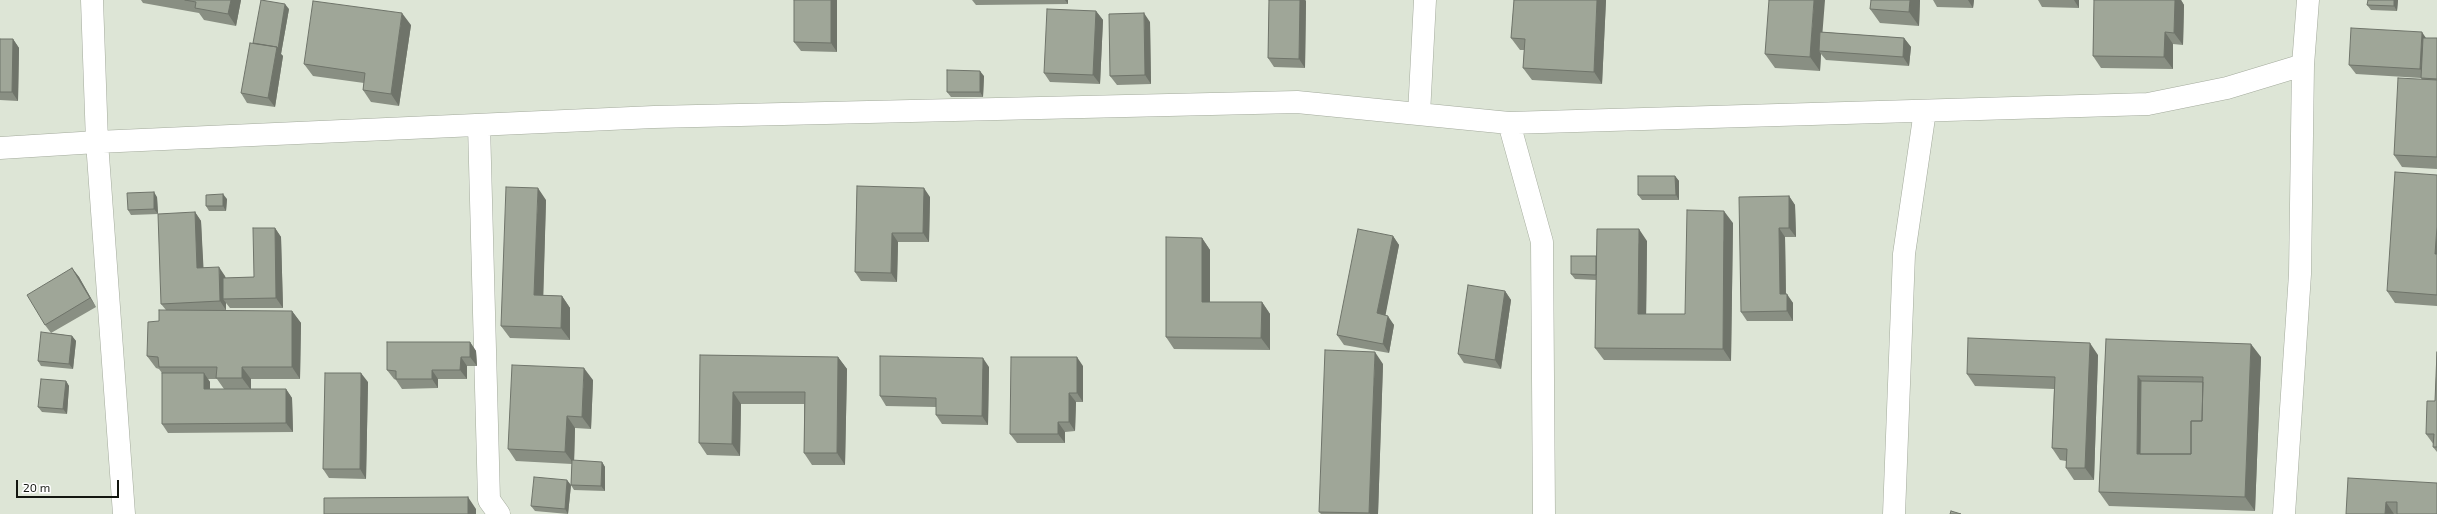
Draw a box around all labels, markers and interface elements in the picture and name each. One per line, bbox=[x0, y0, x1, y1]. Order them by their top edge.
scale bar bbox=[18, 472, 121, 498]
text: 20 m bbox=[23, 480, 50, 494]

